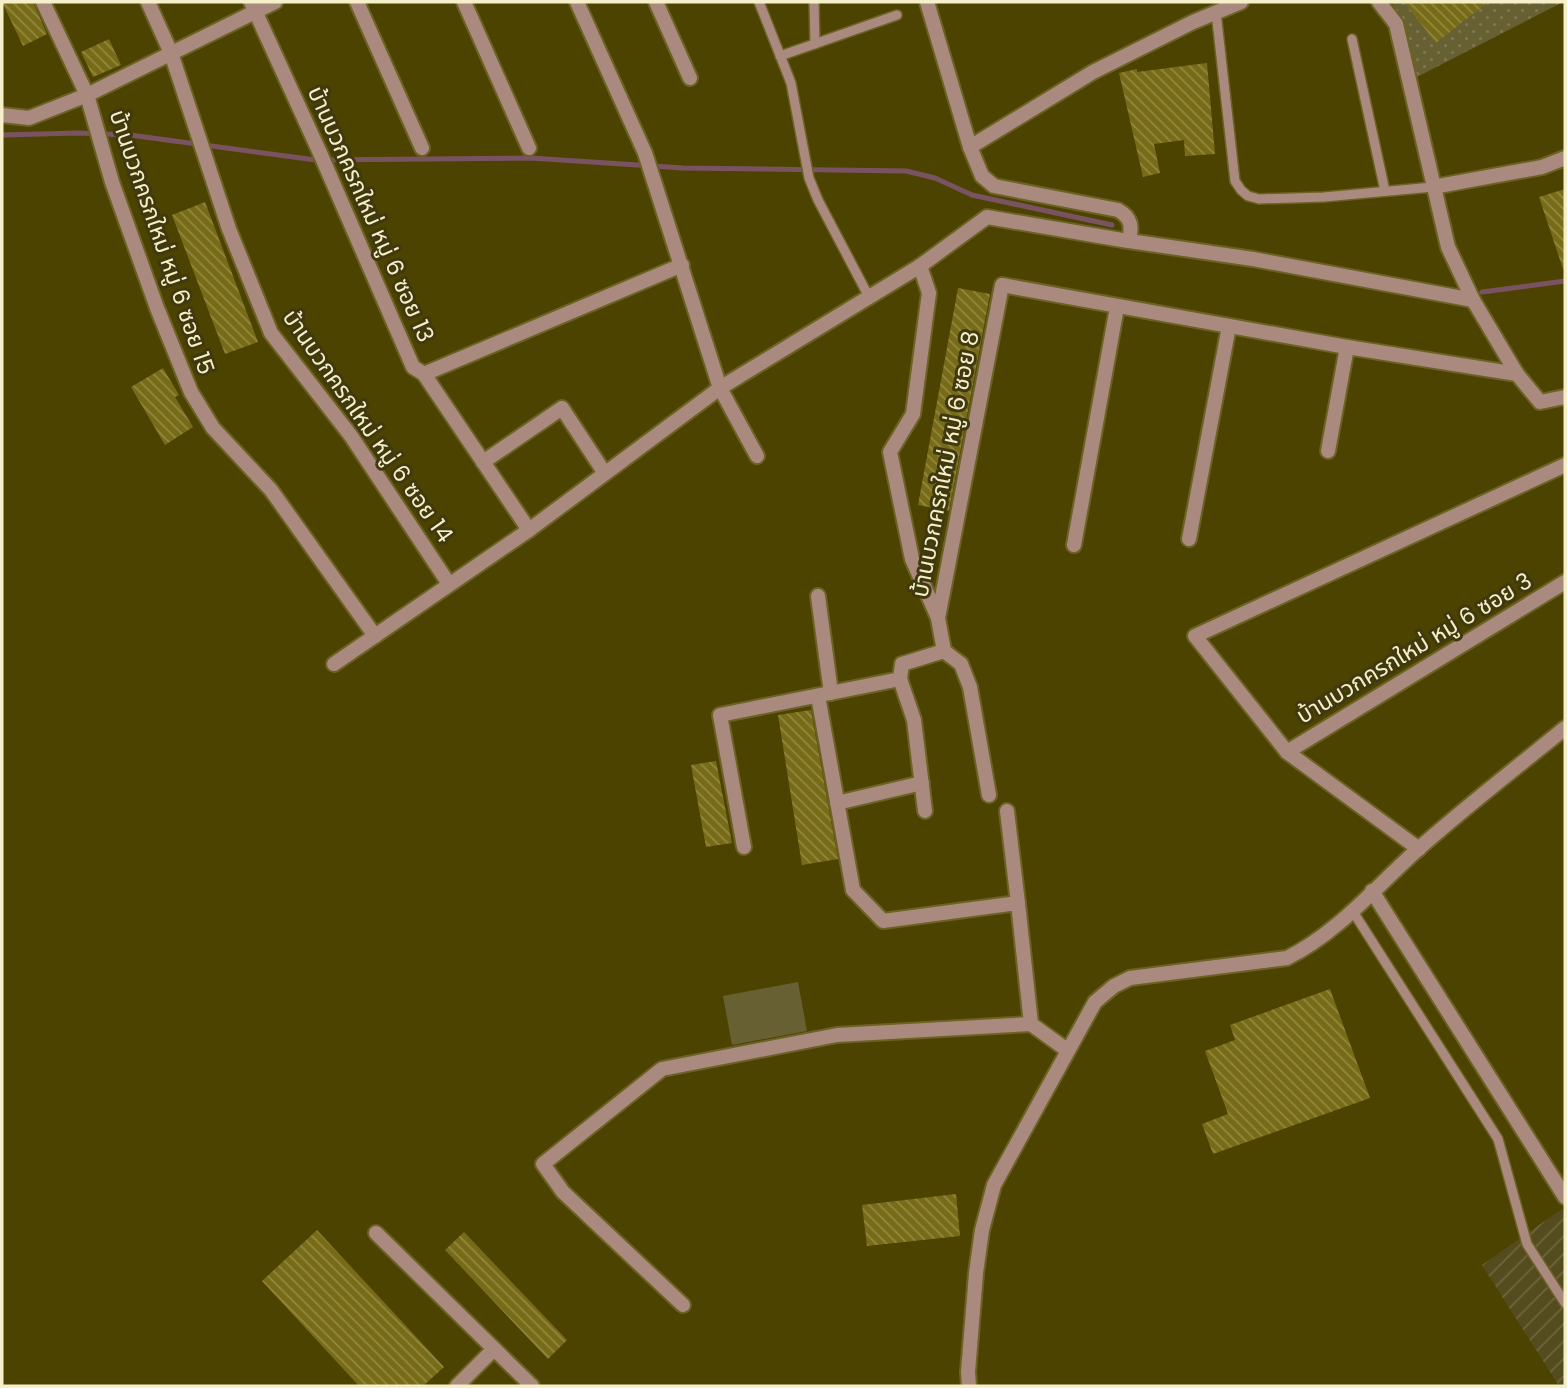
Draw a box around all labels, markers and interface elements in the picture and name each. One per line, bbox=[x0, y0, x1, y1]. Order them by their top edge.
street label: บ้านบวกครกใหม่ หมู่ 6 ซอย 13 bbox=[300, 81, 442, 347]
street label: บ้านบวกครกใหม่ หมู่ 6 ซอย 15 bbox=[102, 105, 222, 379]
street label: บ้านบวกครกใหม่ หมู่ 6 ซอย 14 bbox=[275, 303, 461, 549]
street label: บ้านบวกครกใหม่ หมู่ 6 ซอย 8 bbox=[903, 328, 987, 600]
street label: บ้านบวกครกใหม่ หมู่ 6 ซอย 3 bbox=[1290, 565, 1538, 731]

